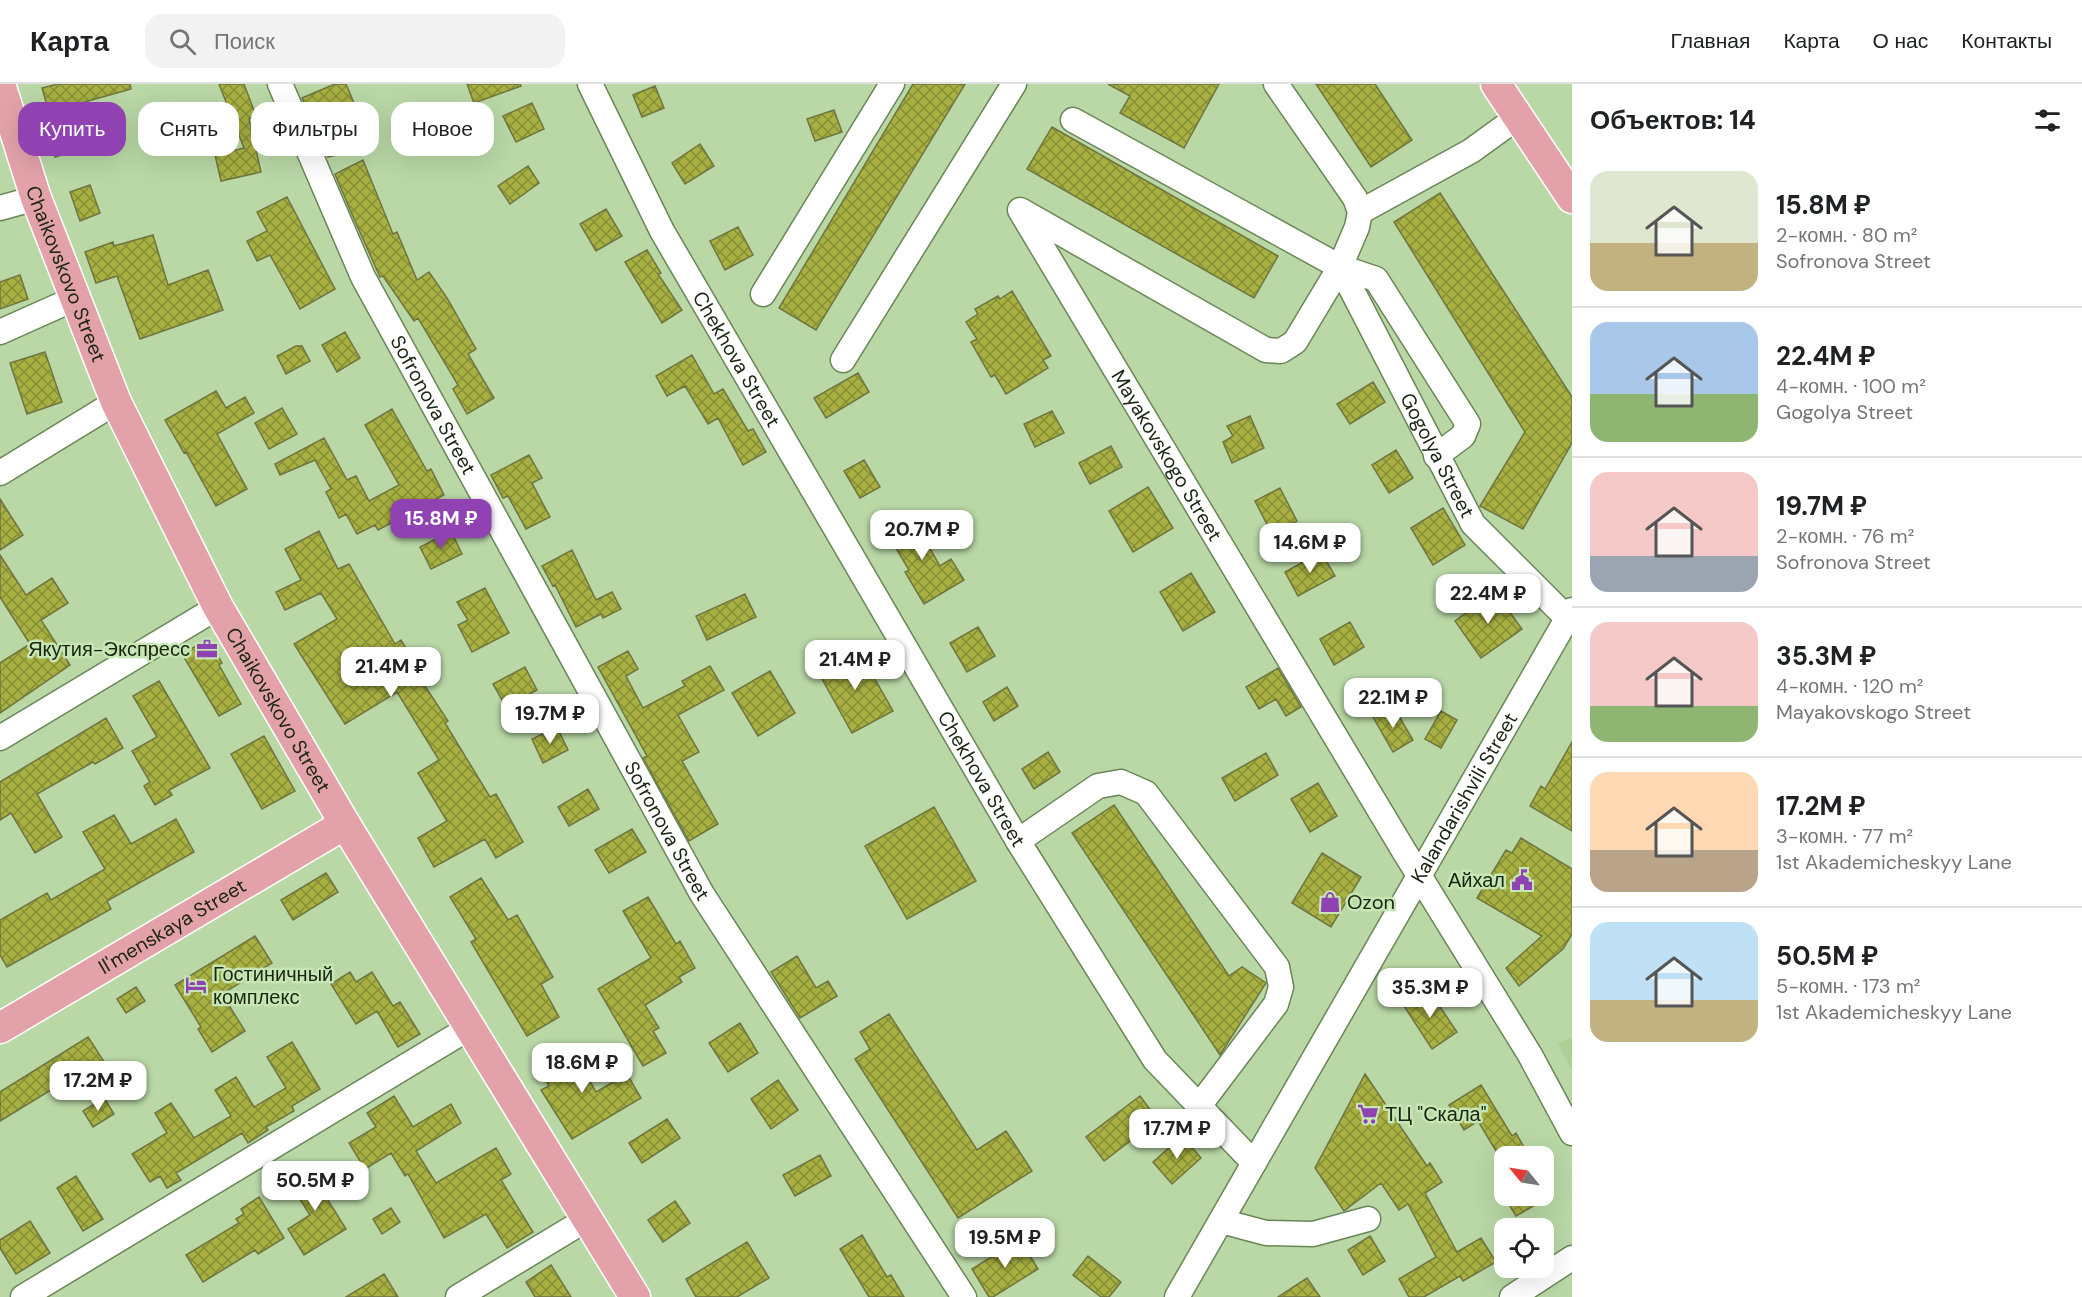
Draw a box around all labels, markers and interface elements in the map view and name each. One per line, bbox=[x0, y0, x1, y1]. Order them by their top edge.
search box bbox=[145, 14, 565, 68]
text: Карта bbox=[30, 23, 109, 60]
icon: search bbox=[166, 25, 199, 58]
text: Поиск bbox=[214, 27, 275, 56]
text: Главная bbox=[1670, 27, 1750, 55]
text: Карта bbox=[1783, 27, 1840, 55]
text: О нас bbox=[1873, 27, 1928, 55]
text: Контакты bbox=[1961, 27, 2052, 55]
chip: Купить bbox=[18, 102, 126, 156]
chip: Снять bbox=[138, 102, 239, 156]
chip: Фильтры bbox=[251, 102, 379, 156]
chip: Новое bbox=[391, 102, 494, 156]
text: Объектов: 14 bbox=[1590, 103, 1756, 137]
icon: filters bbox=[2031, 104, 2064, 137]
street label: Chaikovskovo Street bbox=[20, 183, 112, 366]
text: 15.8M ₽ bbox=[1776, 188, 1871, 222]
icon: home bbox=[1638, 195, 1710, 267]
text: 2-комн. · 80 m² bbox=[1776, 222, 1917, 248]
text: Sofronova Street bbox=[1776, 248, 1931, 274]
street label: Chekhova Street bbox=[687, 286, 787, 432]
street label: Sofronova Street bbox=[385, 331, 482, 479]
text: 22.4M ₽ bbox=[1776, 339, 1876, 373]
icon: home bbox=[1638, 346, 1710, 418]
street label: Mayakovskogo Street bbox=[1106, 365, 1228, 546]
text: 4-комн. · 100 m² bbox=[1776, 373, 1926, 399]
street label: Gogolya Street bbox=[1394, 388, 1481, 522]
text: Gogolya Street bbox=[1776, 399, 1913, 425]
text: 19.7M ₽ bbox=[1776, 489, 1867, 523]
icon: home bbox=[1638, 496, 1710, 568]
pin: 15.8M ₽ bbox=[386, 499, 496, 550]
text: 15.8M ₽ bbox=[405, 505, 477, 531]
pin: 20.7M ₽ bbox=[867, 510, 977, 561]
text: 20.7M ₽ bbox=[884, 516, 960, 542]
pin: 14.6M ₽ bbox=[1255, 523, 1365, 574]
text: 2-комн. · 76 m² bbox=[1776, 523, 1914, 549]
text: 14.6M ₽ bbox=[1274, 529, 1346, 555]
text: Sofronova Street bbox=[1776, 549, 1931, 575]
pin: 22.4M ₽ bbox=[1433, 574, 1543, 625]
text: 22.4M ₽ bbox=[1450, 580, 1526, 606]
street label: Chaikovskovo Street bbox=[220, 623, 337, 797]
place label: Якутия-Экспресс bbox=[28, 636, 190, 662]
office icon: Якутия-Экспресс bbox=[195, 637, 219, 661]
text: 35.3M ₽ bbox=[1776, 639, 1876, 673]
pin: 21.4M ₽ bbox=[800, 640, 910, 691]
text: 21.4M ₽ bbox=[819, 646, 891, 672]
icon: home bbox=[1638, 646, 1710, 718]
pin: 21.4M ₽ bbox=[336, 647, 446, 698]
text: 21.4M ₽ bbox=[355, 653, 427, 679]
text: 4-комн. · 120 m² bbox=[1776, 673, 1923, 699]
pin: 22.1M ₽ bbox=[1338, 678, 1448, 729]
text: 22.1M ₽ bbox=[1358, 684, 1428, 710]
pin: 19.7M ₽ bbox=[495, 694, 605, 745]
text: Mayakovskogo Street bbox=[1776, 699, 1971, 725]
text: 19.7M ₽ bbox=[515, 700, 585, 726]
street label: Chekhova Street bbox=[932, 706, 1032, 852]
street label: Kalandarishvili Street bbox=[1405, 708, 1523, 888]
street label: Sofronova Street bbox=[619, 757, 716, 906]
text: 17.2M ₽ bbox=[1776, 789, 1866, 823]
icon: home bbox=[1638, 796, 1710, 868]
text: 3-комн. · 77 m² bbox=[1776, 823, 1913, 849]
text: 1st Akademicheskyy Lane bbox=[1776, 849, 2012, 875]
place label: Айхал bbox=[1448, 867, 1505, 893]
public building icon: Айхал bbox=[1510, 868, 1534, 892]
street label: Il'menskaya Street bbox=[94, 872, 251, 980]
place label: Ozon bbox=[1347, 889, 1395, 915]
shop icon: Ozon bbox=[1318, 890, 1342, 914]
text: 50.5M ₽ bbox=[1776, 939, 1878, 973]
icon: home bbox=[1638, 946, 1710, 1018]
place label: Гостиничный комплекс bbox=[213, 961, 333, 1010]
pin: 35.3M ₽ bbox=[1375, 968, 1485, 1019]
hotel icon: Гостиничный комплекс bbox=[184, 973, 208, 997]
text: 5-комн. · 173 m² bbox=[1776, 973, 1920, 999]
text: 35.3M ₽ bbox=[1391, 974, 1469, 1000]
text: 1st Akademicheskyy Lane bbox=[1776, 999, 2012, 1025]
pin: 18.6M ₽ bbox=[527, 1043, 637, 1094]
text: 18.6M ₽ bbox=[546, 1049, 618, 1075]
pin: 17.2M ₽ bbox=[43, 1061, 153, 1112]
text: 17.2M ₽ bbox=[64, 1067, 132, 1093]
place label: ТЦ "Скала" bbox=[1385, 1101, 1487, 1127]
supermarket icon: ТЦ "Скала" bbox=[1356, 1102, 1380, 1126]
pin: 17.7M ₽ bbox=[1122, 1109, 1232, 1160]
text: 17.7M ₽ bbox=[1143, 1115, 1211, 1141]
north arrow bbox=[1494, 1146, 1554, 1206]
map controls bbox=[1494, 1146, 1554, 1278]
pin: 50.5M ₽ bbox=[260, 1161, 370, 1212]
text: 50.5M ₽ bbox=[276, 1167, 354, 1193]
pin: 19.5M ₽ bbox=[950, 1218, 1060, 1269]
button: locate bbox=[1494, 1218, 1554, 1278]
text: 19.5M ₽ bbox=[969, 1224, 1041, 1250]

